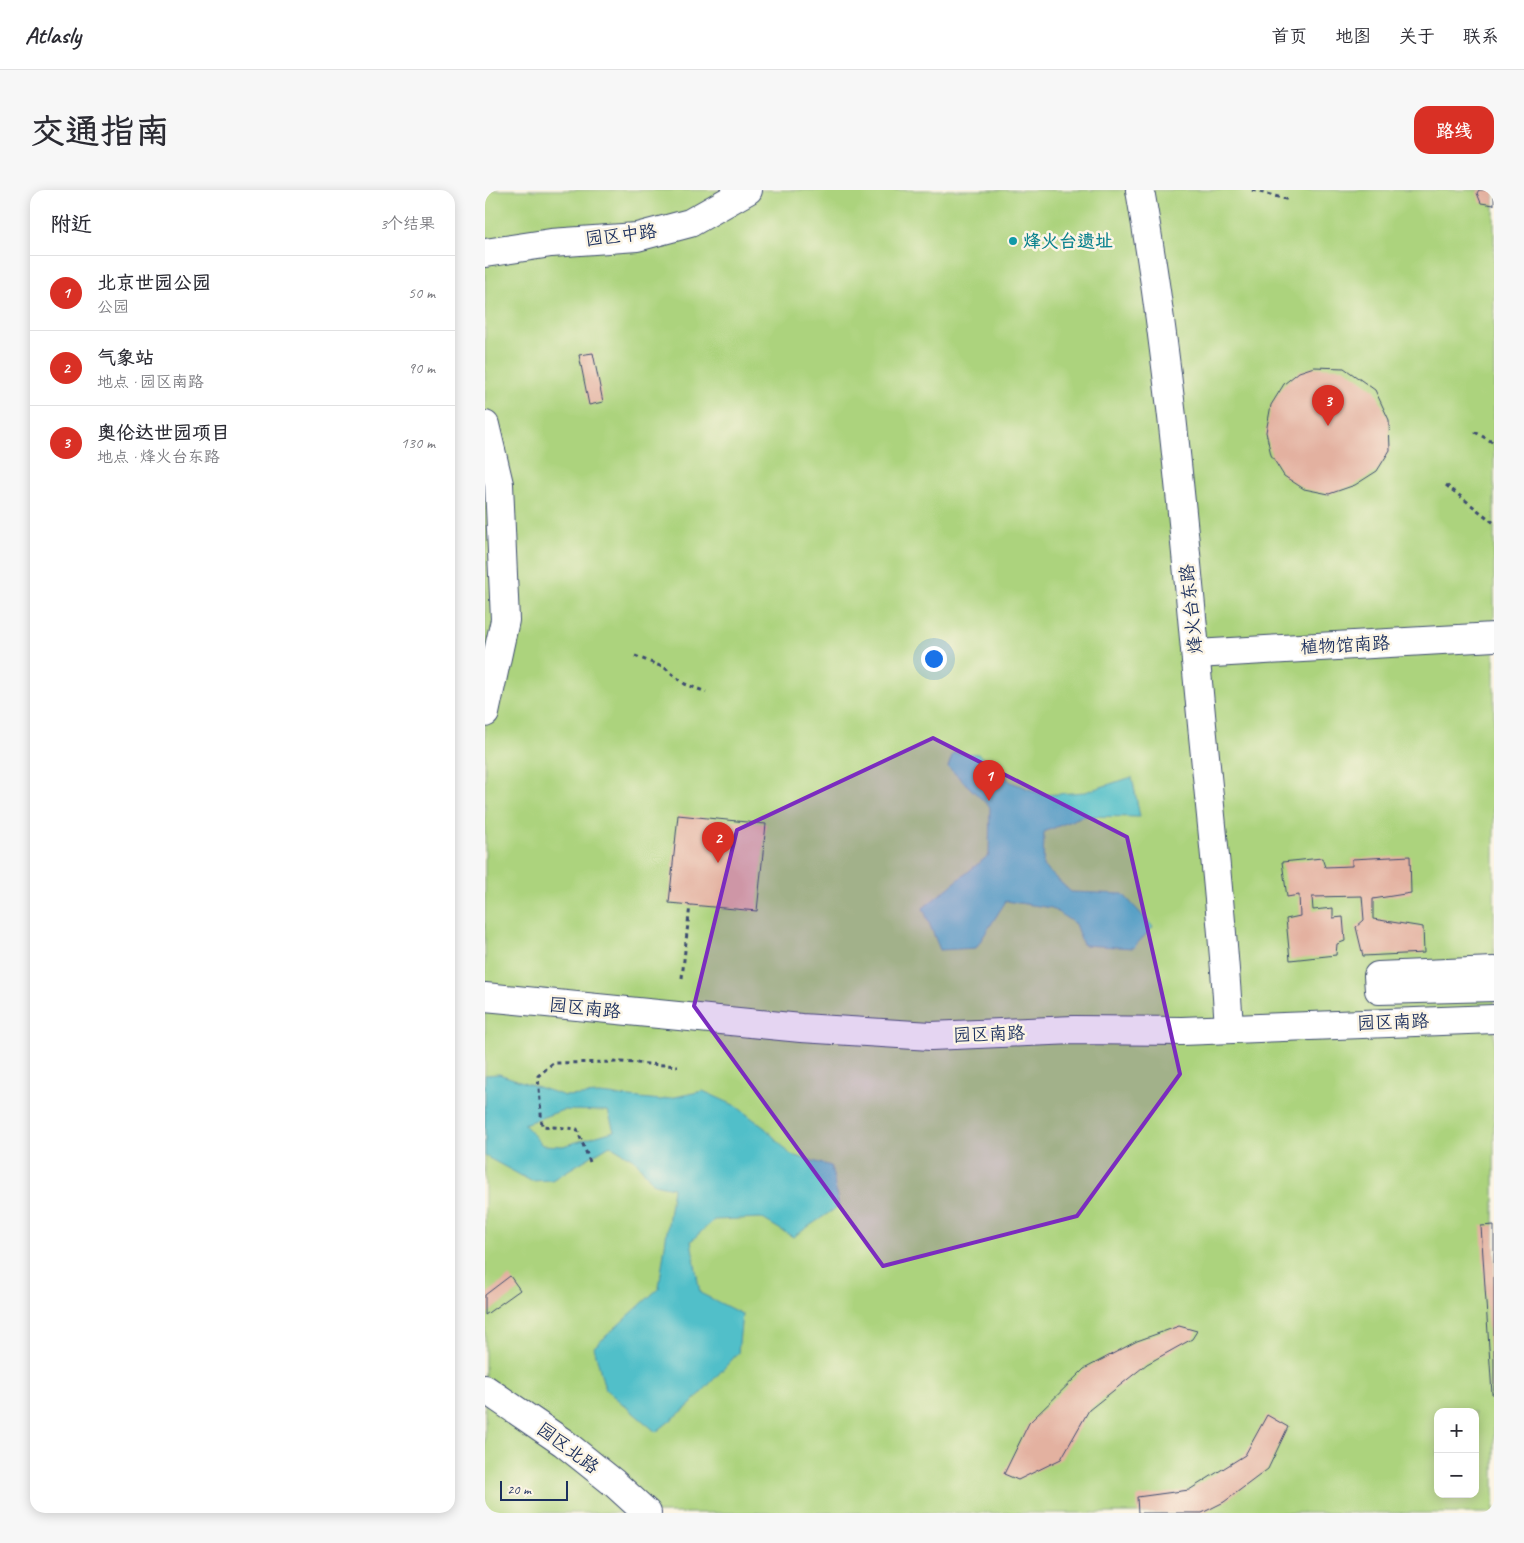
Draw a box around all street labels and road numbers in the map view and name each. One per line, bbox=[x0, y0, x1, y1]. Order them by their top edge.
street label: 园区中路 bbox=[584, 220, 658, 250]
street label: 烽火台东路 bbox=[1175, 563, 1207, 655]
street label: 植物馆南路 bbox=[1299, 632, 1391, 658]
street label: 园区南路 bbox=[548, 993, 622, 1023]
street label: 园区南路 bbox=[1357, 1010, 1429, 1034]
street label: 园区南路 bbox=[953, 1022, 1025, 1046]
street label: 园区北路 bbox=[533, 1418, 603, 1478]

